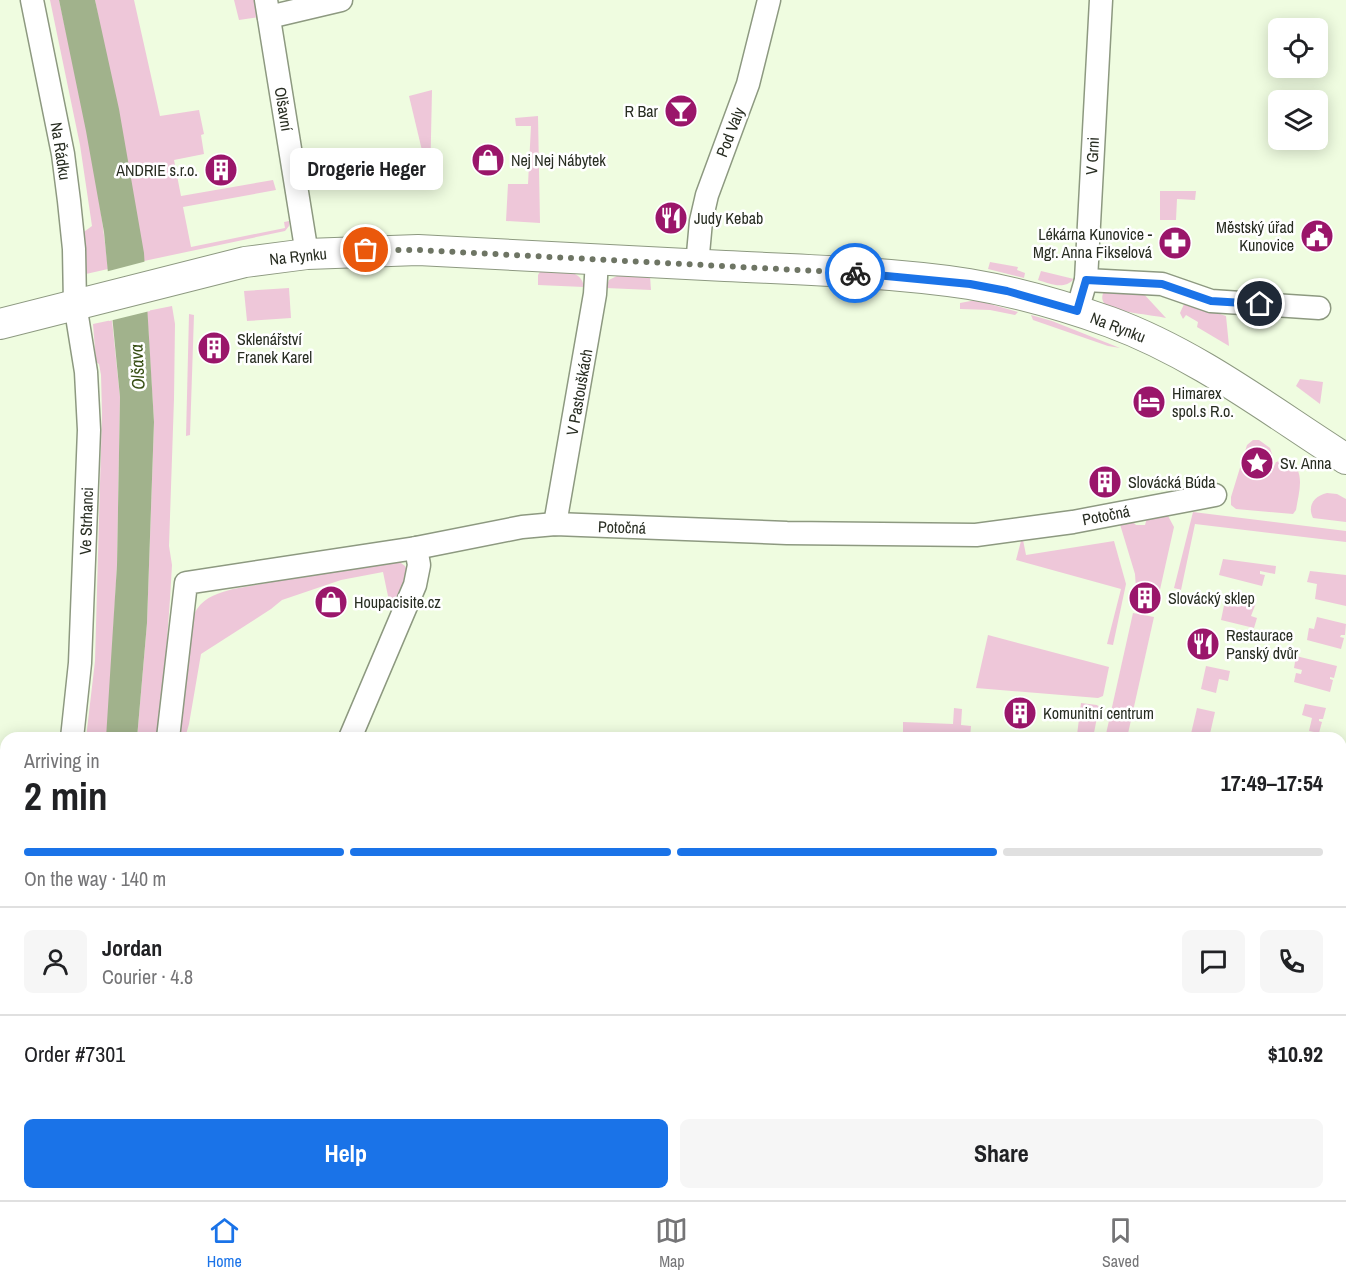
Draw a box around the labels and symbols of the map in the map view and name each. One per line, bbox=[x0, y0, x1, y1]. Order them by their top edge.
street label: Olšavní bbox=[270, 85, 298, 133]
bar icon: R Bar bbox=[663, 93, 699, 129]
place label: R Bar bbox=[624, 100, 659, 122]
street label: Pod Valy bbox=[710, 104, 750, 160]
street label: Na Řádku bbox=[46, 120, 76, 182]
street label: V Grni bbox=[1080, 136, 1104, 176]
shop icon: Nej Nej Nábytek bbox=[470, 142, 506, 178]
callout: Drogerie Heger bbox=[290, 148, 442, 190]
place label: Nej Nej Nábytek bbox=[511, 149, 606, 171]
building icon: ANDRIE s.r.o. bbox=[203, 152, 239, 188]
place label: ANDRIE s.r.o. bbox=[115, 159, 198, 181]
restaurant icon: Judy Kebab bbox=[653, 200, 689, 236]
place label: Judy Kebab bbox=[694, 207, 763, 229]
place label: Městský úřad Kunovice bbox=[1216, 216, 1294, 256]
public building icon: Městský úřad Kunovice bbox=[1299, 218, 1335, 254]
place label: Lékárna Kunovice - Mgr. Anna Fikselová bbox=[1033, 223, 1153, 263]
pin bbox=[340, 224, 391, 275]
pharmacy icon: Lékárna Kunovice - Mgr. Anna Fikselová bbox=[1157, 225, 1193, 261]
street label: Na Rynku bbox=[268, 242, 328, 270]
courier bbox=[825, 243, 885, 303]
pin bbox=[1234, 278, 1285, 329]
street label: Na Rynku bbox=[1087, 306, 1149, 348]
place label: Sklenářství Franek Karel bbox=[237, 328, 312, 368]
building icon: Sklenářství Franek Karel bbox=[196, 330, 232, 366]
water label: Olšava bbox=[123, 343, 151, 391]
street label: V Pastouškách bbox=[561, 347, 597, 437]
place label: Himarex spol.s R.o. bbox=[1172, 382, 1234, 422]
hotel icon: Himarex spol.s R.o. bbox=[1131, 384, 1167, 420]
place icon: Sv. Anna bbox=[1239, 445, 1275, 481]
place label: Sv. Anna bbox=[1280, 452, 1332, 474]
building icon: Slovácká Búda bbox=[1087, 464, 1123, 500]
place label: Slovácká Búda bbox=[1128, 471, 1216, 493]
street label: Ve Strhanci bbox=[74, 487, 98, 555]
street label: Potočná bbox=[1080, 499, 1132, 530]
street label: Potočná bbox=[598, 515, 647, 539]
building icon: Slovácký sklep bbox=[1127, 580, 1163, 616]
shop icon: Houpacisite.cz bbox=[313, 584, 349, 620]
place label: Slovácký sklep bbox=[1168, 587, 1255, 609]
place label: Houpacisite.cz bbox=[354, 591, 441, 613]
place label: Restaurace Panský dvůr bbox=[1226, 624, 1299, 664]
restaurant icon: Restaurace Panský dvůr bbox=[1185, 626, 1221, 662]
building icon: Komunitní centrum bbox=[1002, 695, 1038, 731]
place label: Komunitní centrum bbox=[1043, 702, 1154, 724]

